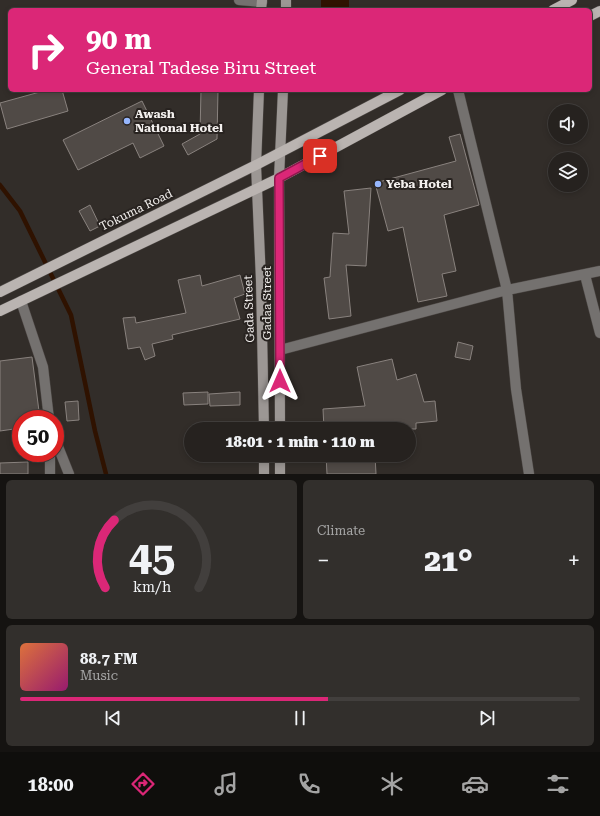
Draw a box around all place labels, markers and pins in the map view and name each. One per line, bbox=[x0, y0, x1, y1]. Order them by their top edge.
place label: Awash National Hotel bbox=[135, 107, 223, 135]
marker: Awash National Hotel bbox=[122, 116, 132, 126]
pin bbox=[303, 139, 337, 173]
place label: Yeba Hotel bbox=[386, 177, 452, 191]
marker: Yeba Hotel bbox=[373, 179, 383, 189]

